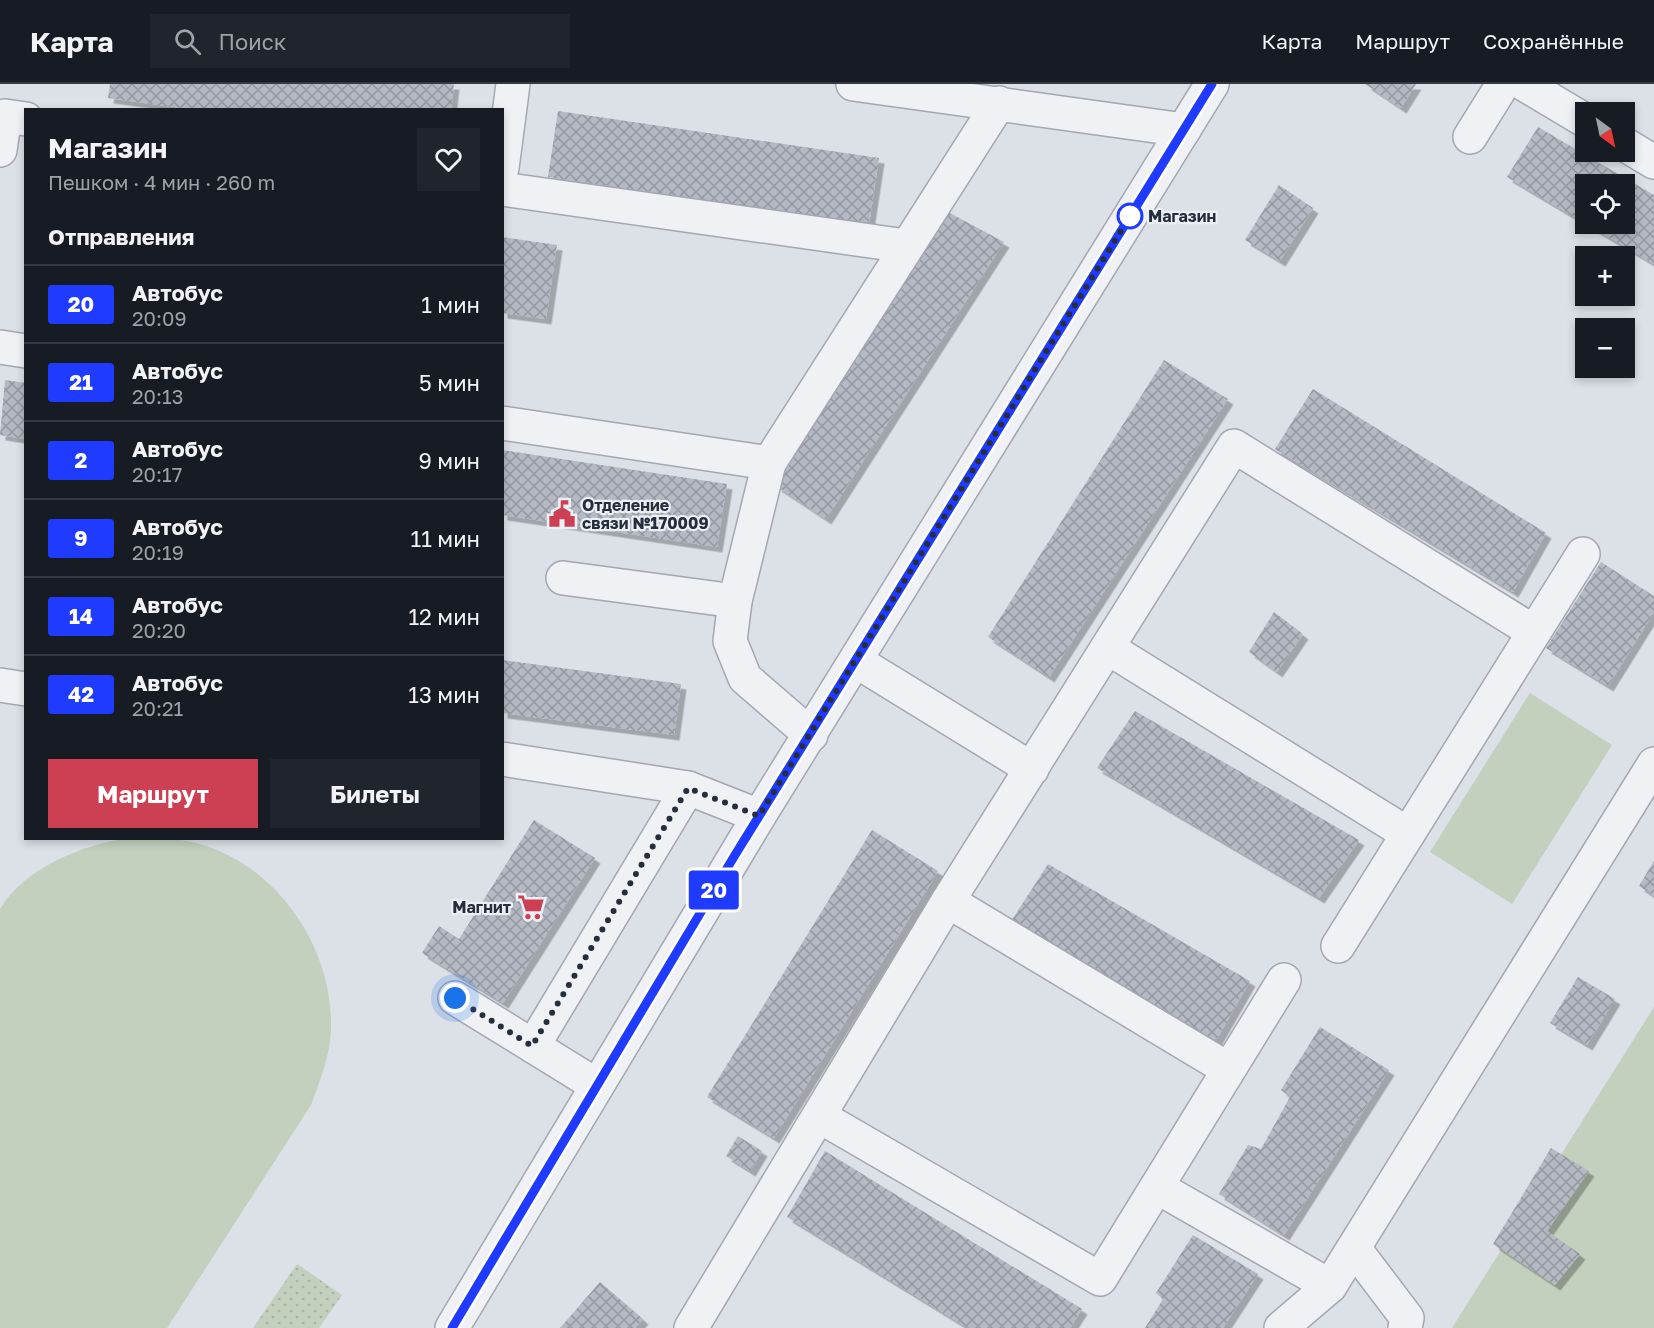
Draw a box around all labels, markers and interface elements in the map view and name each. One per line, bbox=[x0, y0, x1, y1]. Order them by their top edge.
search box bbox=[150, 14, 570, 68]
text: Карта bbox=[30, 25, 114, 58]
icon: search bbox=[171, 25, 204, 58]
text: Поиск bbox=[219, 28, 286, 55]
text: Карта bbox=[1261, 28, 1322, 54]
text: Маршрут bbox=[1355, 28, 1450, 54]
text: Сохранённые bbox=[1483, 28, 1624, 54]
north arrow bbox=[1575, 102, 1635, 162]
map controls bbox=[1575, 102, 1635, 378]
button: heart bbox=[417, 128, 480, 191]
text: Магазин bbox=[48, 131, 167, 164]
text: Пешком · 4 мин · 260 m bbox=[48, 170, 275, 194]
button: locate bbox=[1575, 174, 1635, 234]
marker: Магазин bbox=[1117, 203, 1143, 229]
place label: Магазин bbox=[1148, 206, 1216, 226]
text: Отправления bbox=[48, 223, 194, 250]
button: + bbox=[1575, 246, 1635, 306]
text: Автобус bbox=[132, 279, 223, 306]
text: 20 bbox=[68, 291, 94, 317]
text: 1 мин bbox=[421, 291, 480, 318]
text: 20:09 bbox=[132, 306, 187, 330]
button: − bbox=[1575, 318, 1635, 378]
text: Автобус bbox=[132, 357, 223, 384]
text: 21 bbox=[69, 369, 93, 395]
text: 5 мин bbox=[419, 369, 480, 396]
text: 20:13 bbox=[132, 384, 183, 408]
text: Автобус bbox=[132, 435, 223, 462]
text: 2 bbox=[75, 447, 87, 473]
text: 9 мин bbox=[419, 447, 480, 474]
text: 20:17 bbox=[132, 462, 182, 486]
place label: Отделение связи №170009 bbox=[582, 495, 709, 533]
public building icon: Отделение связи №170009 bbox=[547, 499, 577, 529]
text: Автобус bbox=[132, 513, 223, 540]
text: 9 bbox=[74, 525, 88, 551]
text: 11 мин bbox=[410, 525, 480, 552]
text: 20:19 bbox=[132, 540, 184, 564]
text: Автобус bbox=[132, 591, 223, 618]
text: 14 bbox=[69, 603, 93, 629]
text: 12 мин bbox=[408, 603, 480, 630]
text: 20:20 bbox=[132, 618, 186, 642]
text: Автобус bbox=[132, 669, 223, 696]
text: 42 bbox=[68, 681, 94, 707]
text: 13 мин bbox=[408, 681, 480, 708]
text: 20:21 bbox=[132, 696, 183, 720]
button: Маршрут bbox=[48, 759, 258, 828]
button: Билеты bbox=[270, 759, 480, 828]
line badge: 20 bbox=[687, 870, 741, 910]
text: 20 bbox=[701, 877, 727, 903]
supermarket icon: Магнит bbox=[516, 892, 546, 922]
place label: Магнит bbox=[452, 897, 511, 917]
your location bbox=[440, 983, 470, 1013]

